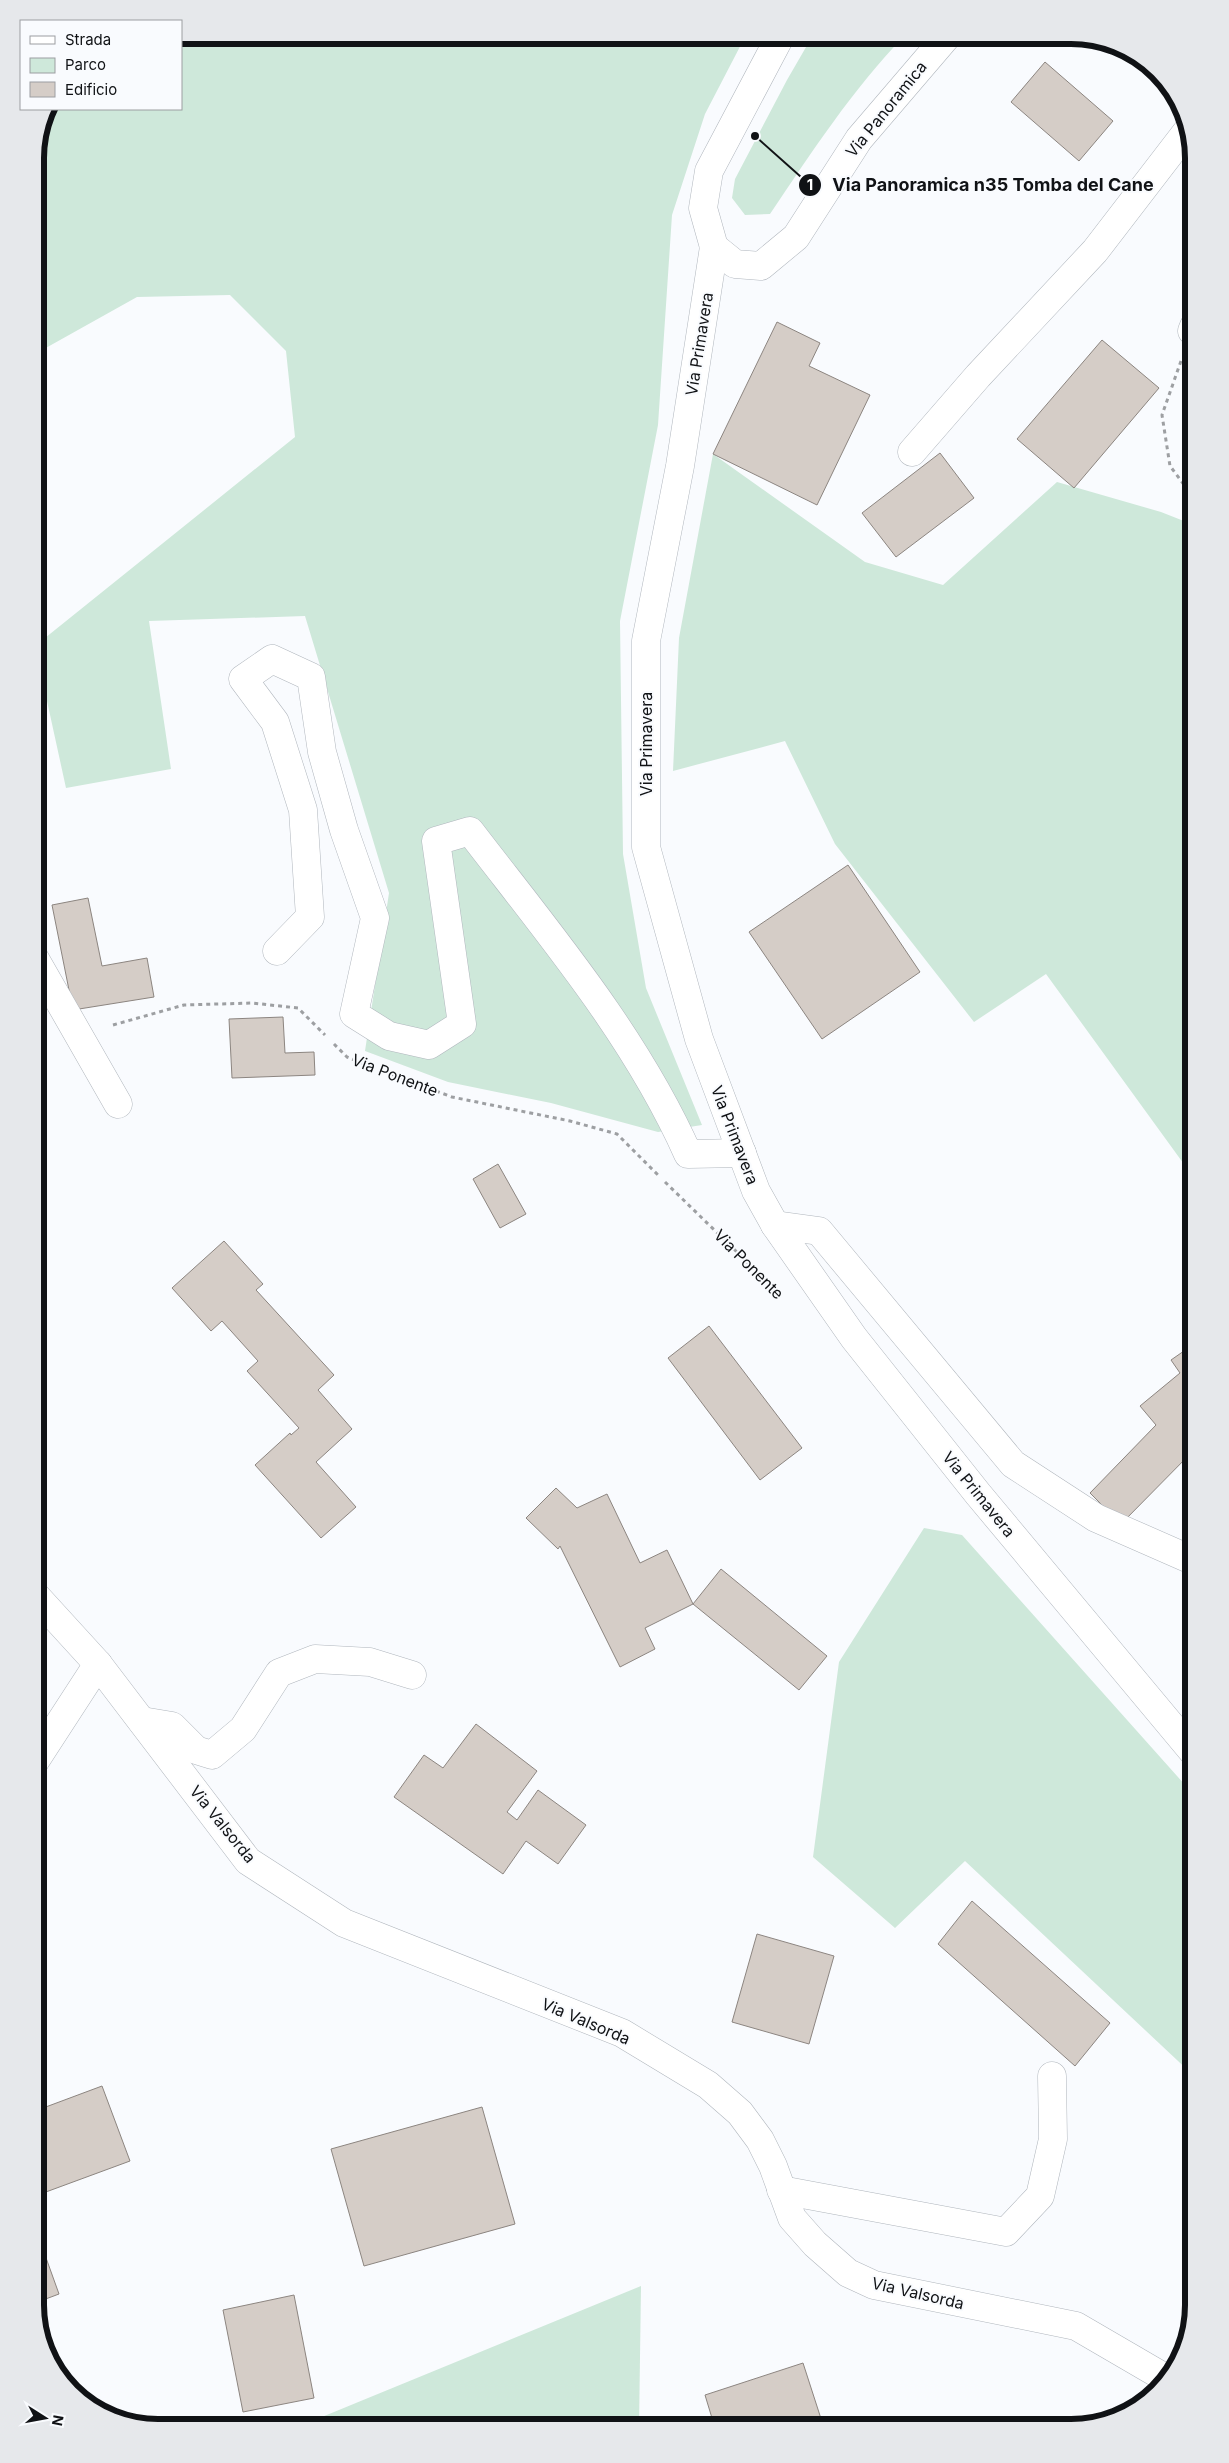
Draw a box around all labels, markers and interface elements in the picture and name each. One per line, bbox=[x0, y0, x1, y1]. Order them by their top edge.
legend bbox=[20, 20, 182, 110]
text: Strada bbox=[65, 30, 111, 49]
text: Parco bbox=[65, 55, 106, 74]
street label: Via Panoramica bbox=[841, 57, 931, 161]
text: Edificio bbox=[65, 80, 117, 99]
callout: Via Panoramica n35 Tomba del Cane bbox=[798, 168, 1164, 201]
text: Via Panoramica n35 Tomba del Cane bbox=[832, 174, 1154, 195]
text: 1 bbox=[807, 175, 813, 194]
street label: Via Primavera bbox=[681, 291, 717, 397]
street label: Via Primavera bbox=[636, 692, 656, 796]
street label: Via Ponente bbox=[349, 1049, 441, 1101]
street label: Via Primavera bbox=[707, 1083, 763, 1187]
street label: Via Ponente bbox=[710, 1225, 788, 1303]
street label: Via Primavera bbox=[938, 1447, 1020, 1541]
street label: Via Valsorda bbox=[186, 1781, 260, 1867]
street label: Via Valsorda bbox=[539, 1993, 633, 2049]
street label: Via Valsorda bbox=[870, 2273, 966, 2313]
north arrow bbox=[20, 2393, 70, 2443]
text: N bbox=[49, 2414, 68, 2427]

